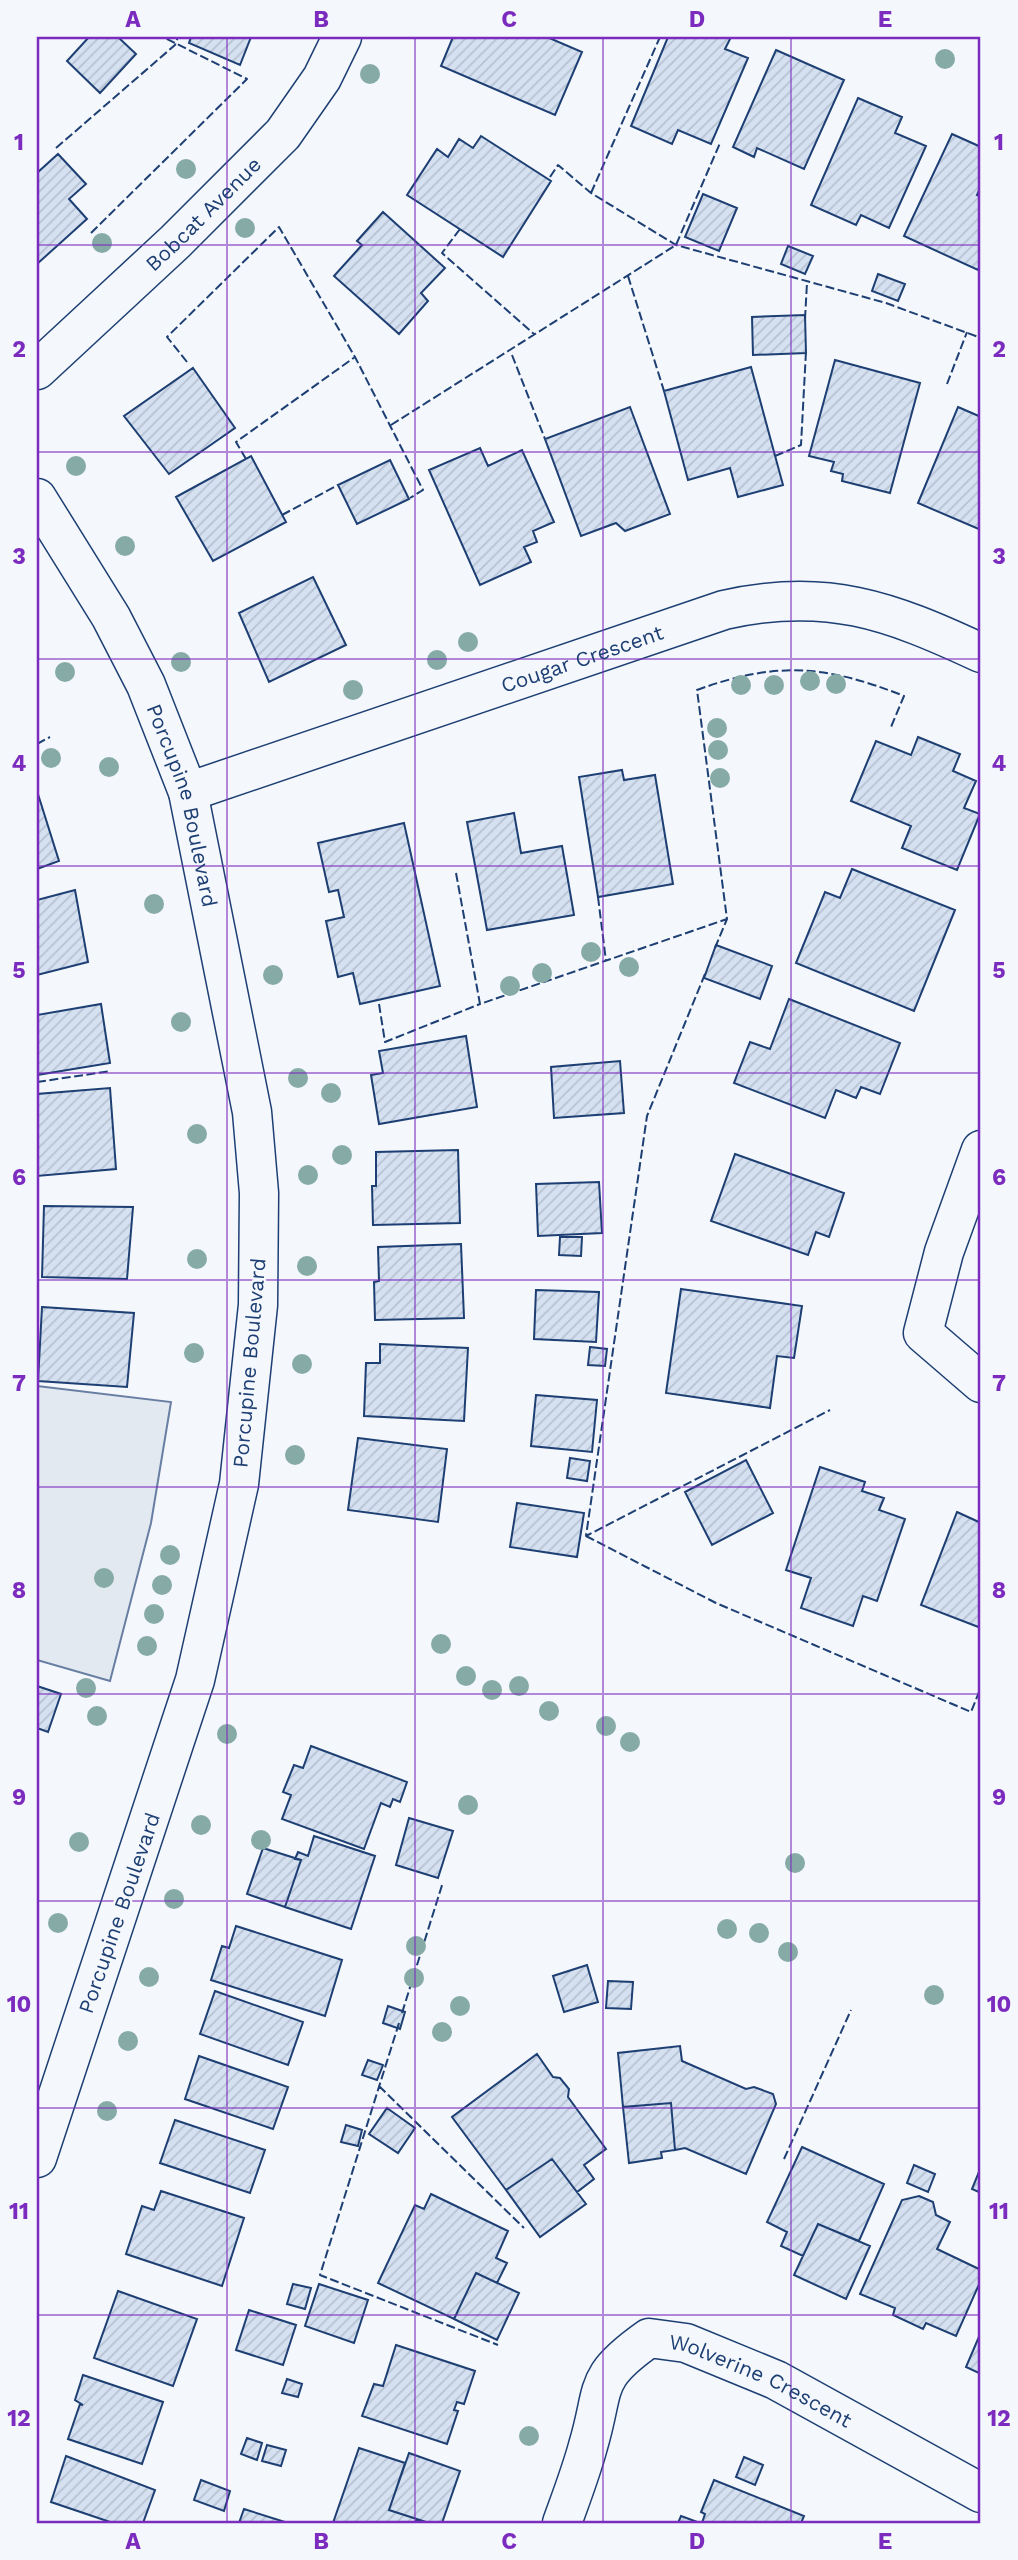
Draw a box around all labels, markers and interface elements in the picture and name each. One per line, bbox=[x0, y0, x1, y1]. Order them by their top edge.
text: A bbox=[125, 6, 141, 33]
text: B bbox=[313, 6, 329, 33]
text: C bbox=[501, 6, 517, 33]
text: D bbox=[689, 6, 705, 33]
text: E bbox=[878, 6, 892, 33]
text: 1 bbox=[14, 129, 24, 156]
text: 1 bbox=[994, 129, 1004, 156]
street label: Bobcat Avenue bbox=[140, 151, 266, 276]
text: 2 bbox=[12, 336, 26, 363]
text: 2 bbox=[992, 336, 1006, 363]
text: 3 bbox=[12, 543, 26, 570]
text: 3 bbox=[992, 543, 1006, 570]
street label: Cougar Crescent bbox=[498, 619, 666, 697]
street label: Porcupine Boulevard bbox=[142, 700, 223, 909]
text: 4 bbox=[12, 750, 27, 777]
text: 4 bbox=[992, 750, 1007, 777]
text: 5 bbox=[12, 957, 26, 984]
text: 5 bbox=[992, 957, 1006, 984]
text: 6 bbox=[12, 1164, 26, 1191]
text: 6 bbox=[992, 1164, 1006, 1191]
street label: Porcupine Boulevard bbox=[227, 1257, 271, 1469]
text: 7 bbox=[12, 1370, 26, 1397]
text: 7 bbox=[992, 1370, 1006, 1397]
text: 8 bbox=[12, 1577, 26, 1604]
text: 8 bbox=[992, 1577, 1006, 1604]
text: 9 bbox=[12, 1784, 26, 1811]
text: 9 bbox=[992, 1784, 1006, 1811]
street label: Porcupine Boulevard bbox=[73, 1809, 165, 2017]
text: 10 bbox=[7, 1991, 31, 2018]
text: 10 bbox=[987, 1991, 1011, 2018]
text: 11 bbox=[9, 2198, 29, 2225]
text: 11 bbox=[989, 2198, 1009, 2225]
street label: Wolverine Crescent bbox=[668, 2328, 857, 2432]
text: 12 bbox=[7, 2405, 31, 2432]
text: 12 bbox=[987, 2405, 1011, 2432]
text: A bbox=[125, 2528, 141, 2555]
text: B bbox=[313, 2528, 329, 2555]
text: C bbox=[501, 2528, 517, 2555]
text: D bbox=[689, 2528, 705, 2555]
text: E bbox=[878, 2528, 892, 2555]

